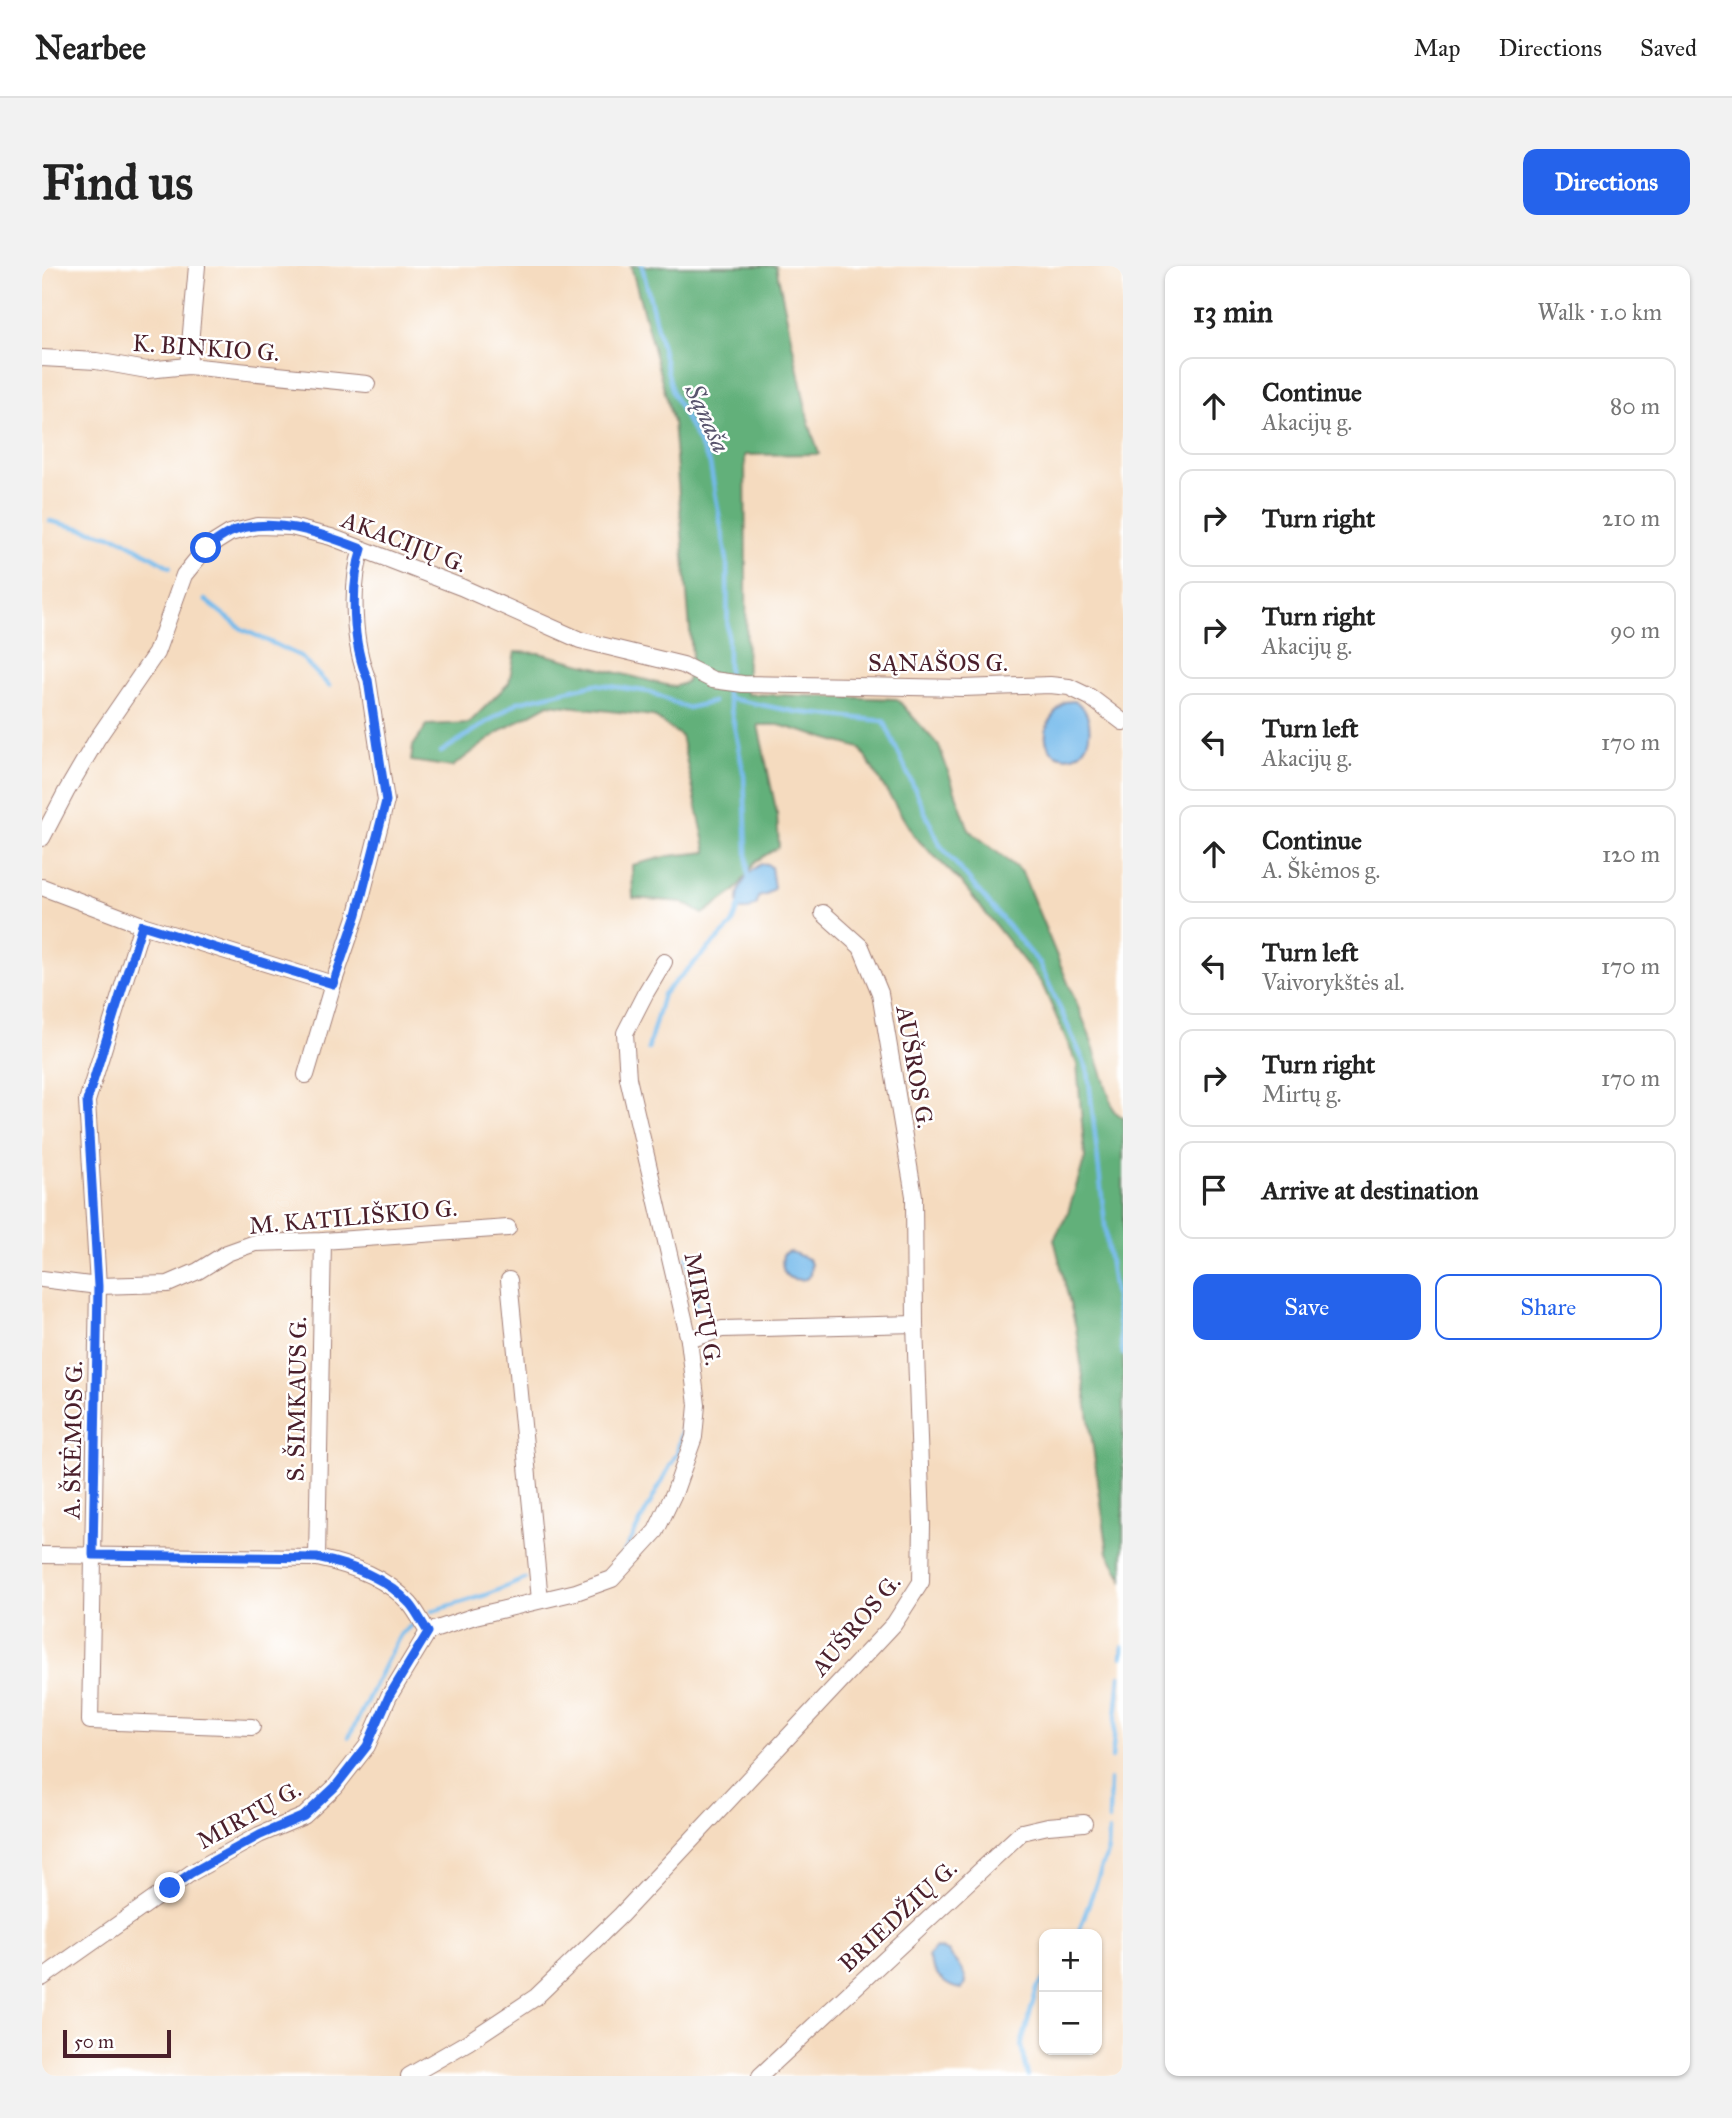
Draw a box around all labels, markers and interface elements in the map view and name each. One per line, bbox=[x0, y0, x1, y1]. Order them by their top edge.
text: Nearbee bbox=[35, 28, 146, 68]
text: Map bbox=[1414, 33, 1461, 63]
text: Directions bbox=[1499, 33, 1602, 63]
text: Saved bbox=[1640, 33, 1697, 63]
button: Directions bbox=[1523, 149, 1690, 215]
text: Find us bbox=[42, 153, 193, 212]
text: 13 min bbox=[1193, 294, 1273, 330]
text: Walk · 1.0 km bbox=[1538, 298, 1662, 326]
street label: K. BINKIO G. bbox=[132, 328, 280, 368]
text: Continue bbox=[1262, 376, 1362, 408]
water label: Sąnaša bbox=[678, 377, 738, 458]
icon: ahead bbox=[1195, 387, 1233, 425]
text: 80 m bbox=[1610, 392, 1660, 420]
text: Akacijų g. bbox=[1262, 408, 1352, 436]
icon: right bbox=[1195, 499, 1233, 537]
text: Turn right bbox=[1262, 502, 1375, 534]
street label: AKACIJŲ G. bbox=[336, 504, 471, 580]
text: 210 m bbox=[1602, 504, 1660, 532]
route start bbox=[190, 532, 221, 563]
text: Turn right bbox=[1262, 600, 1375, 632]
icon: right bbox=[1195, 611, 1233, 649]
text: 90 m bbox=[1610, 616, 1660, 644]
text: Akacijų g. bbox=[1262, 632, 1352, 660]
street label: SĄNAŠOS G. bbox=[868, 648, 1008, 678]
text: Turn left bbox=[1262, 712, 1358, 744]
icon: left bbox=[1195, 723, 1233, 761]
text: 170 m bbox=[1601, 728, 1660, 756]
text: Akacijų g. bbox=[1262, 744, 1352, 772]
text: Continue bbox=[1262, 824, 1362, 856]
icon: ahead bbox=[1195, 835, 1233, 873]
text: 120 m bbox=[1602, 840, 1660, 868]
text: A. Škėmos g. bbox=[1262, 856, 1380, 884]
text: Turn left bbox=[1262, 936, 1358, 968]
icon: left bbox=[1195, 947, 1233, 985]
text: 170 m bbox=[1601, 952, 1660, 980]
text: Vaivorykštės al. bbox=[1262, 968, 1405, 996]
street label: AUŠROS G. bbox=[889, 1002, 941, 1131]
text: Turn right bbox=[1262, 1048, 1375, 1080]
icon: right bbox=[1195, 1059, 1233, 1097]
text: 170 m bbox=[1601, 1064, 1660, 1092]
text: Mirtų g. bbox=[1262, 1080, 1342, 1108]
icon: arrive bbox=[1195, 1171, 1233, 1209]
text: Arrive at destination bbox=[1262, 1174, 1479, 1206]
street label: M. KATILIŠKIO G. bbox=[248, 1193, 458, 1241]
street label: MIRTŲ G. bbox=[677, 1250, 729, 1368]
button: Save bbox=[1193, 1274, 1421, 1340]
button: Share bbox=[1435, 1274, 1662, 1340]
street label: S. ŠIMKAUS G. bbox=[281, 1316, 313, 1482]
street label: A. ŠKĖMOS G. bbox=[57, 1361, 89, 1520]
street label: AUŠROS G. bbox=[804, 1568, 907, 1683]
street label: MIRTŲ G. bbox=[192, 1774, 306, 1856]
street label: BRIEDŽIŲ G. bbox=[833, 1854, 963, 1978]
route end bbox=[154, 1872, 185, 1903]
map controls bbox=[1039, 1929, 1102, 2055]
button: + bbox=[1039, 1929, 1102, 1992]
button: − bbox=[1039, 1992, 1102, 2055]
scale bar bbox=[63, 2027, 172, 2059]
text: 50 m bbox=[74, 2030, 114, 2053]

